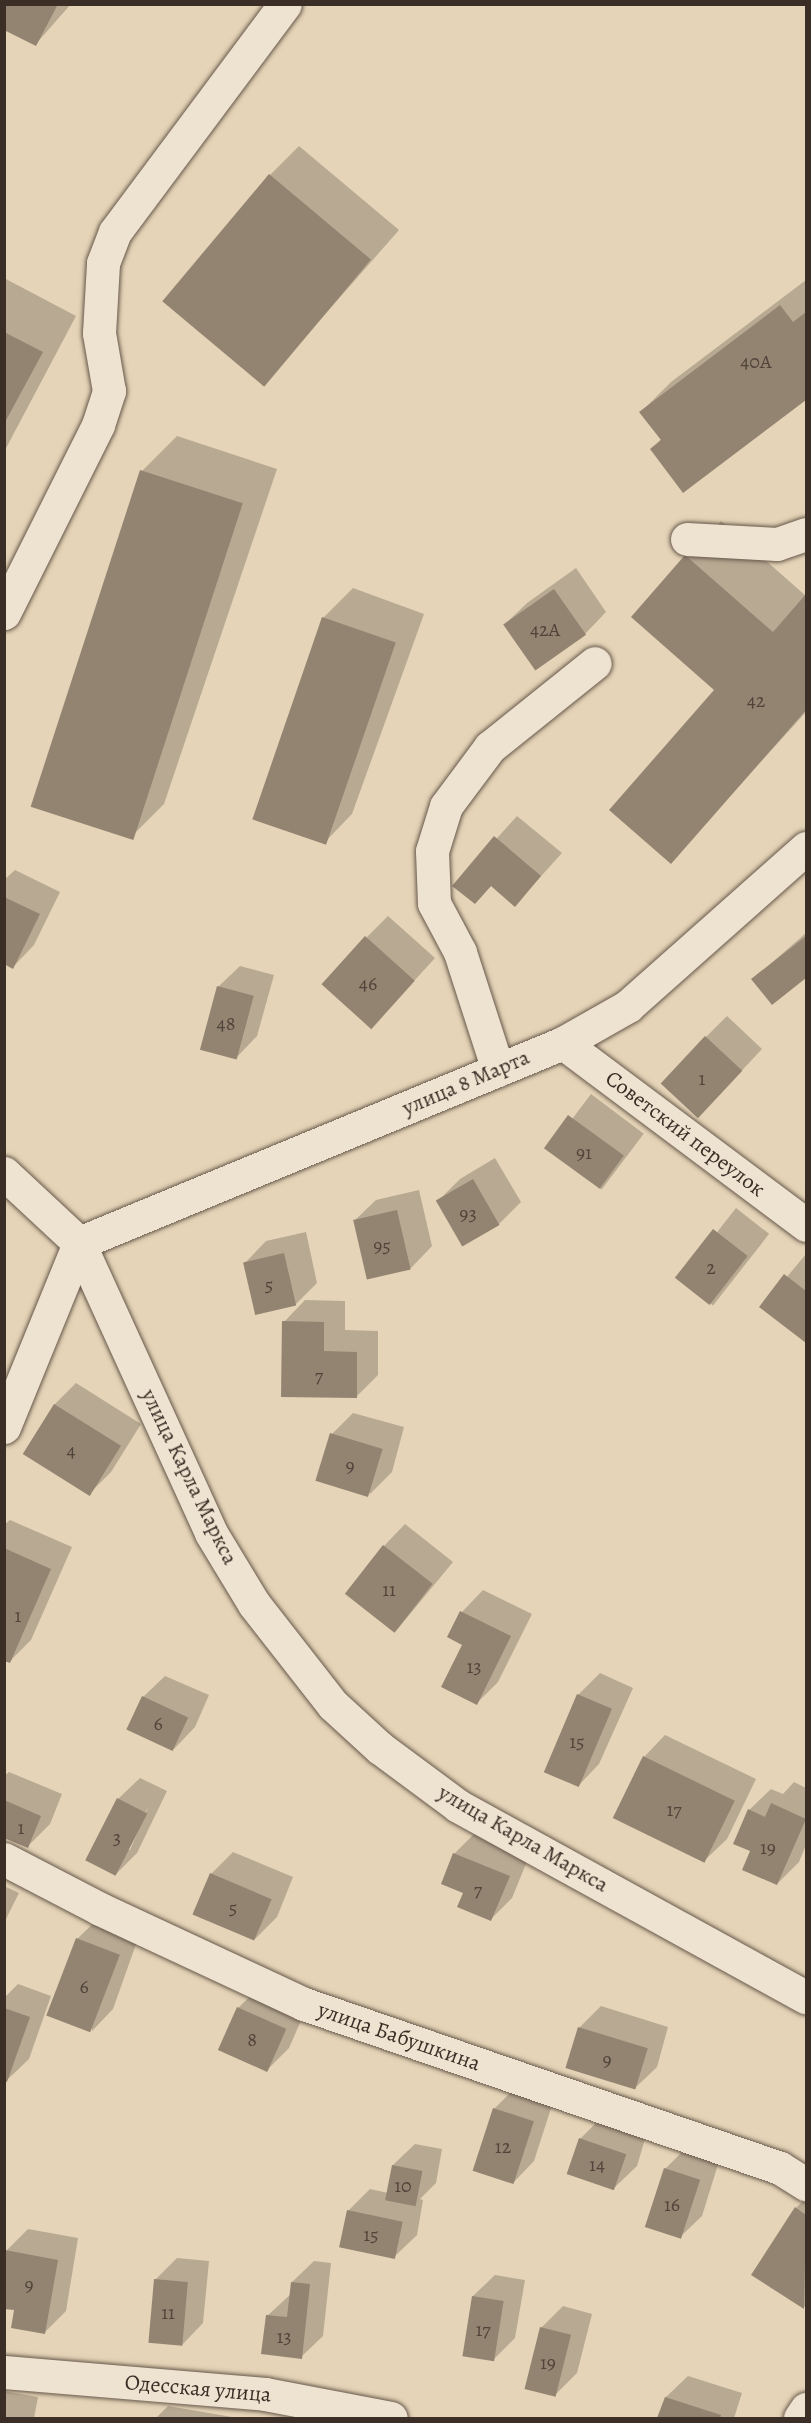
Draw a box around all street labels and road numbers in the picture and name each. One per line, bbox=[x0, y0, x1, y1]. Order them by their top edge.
street label: улица 8 Марта bbox=[398, 1044, 534, 1122]
street label: Советский переулок bbox=[600, 1065, 770, 1203]
street label: улица Карла Маркса bbox=[135, 1385, 243, 1569]
street label: улица Карла Маркса bbox=[433, 1780, 613, 1898]
street label: улица Бабушкина bbox=[314, 1997, 484, 2077]
street label: Одесская улица bbox=[124, 2369, 272, 2409]

